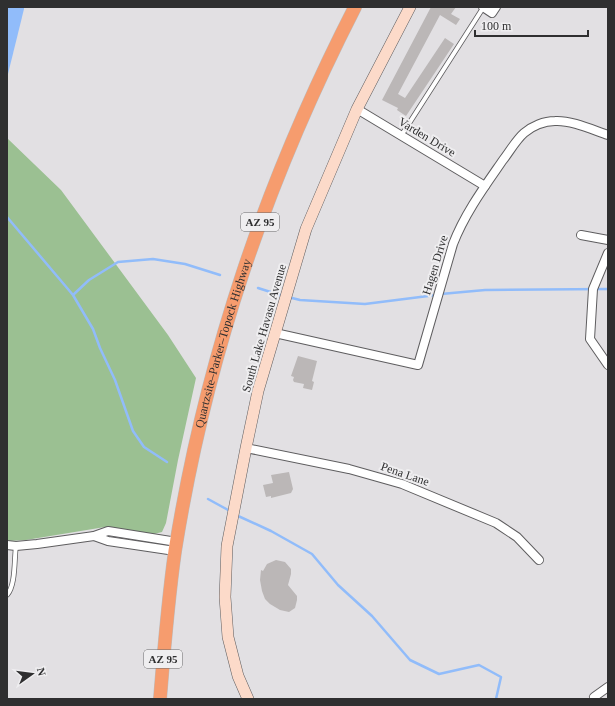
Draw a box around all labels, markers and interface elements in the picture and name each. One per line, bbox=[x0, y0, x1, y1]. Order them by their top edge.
scale bar bbox=[475, 12, 588, 38]
text: 100 m bbox=[481, 19, 512, 33]
street label: Varden Drive bbox=[396, 114, 458, 160]
road number: AZ 95 bbox=[241, 213, 279, 231]
street label: Hagen Drive bbox=[419, 233, 451, 297]
street label: Quartzsite–Parker–Topock Highway bbox=[192, 257, 254, 429]
street label: South Lake Havasu Avenue bbox=[239, 262, 289, 394]
street label: Pena Lane bbox=[379, 459, 431, 489]
road number: AZ 95 bbox=[144, 650, 182, 668]
north arrow bbox=[12, 654, 52, 694]
text: N bbox=[35, 666, 48, 677]

